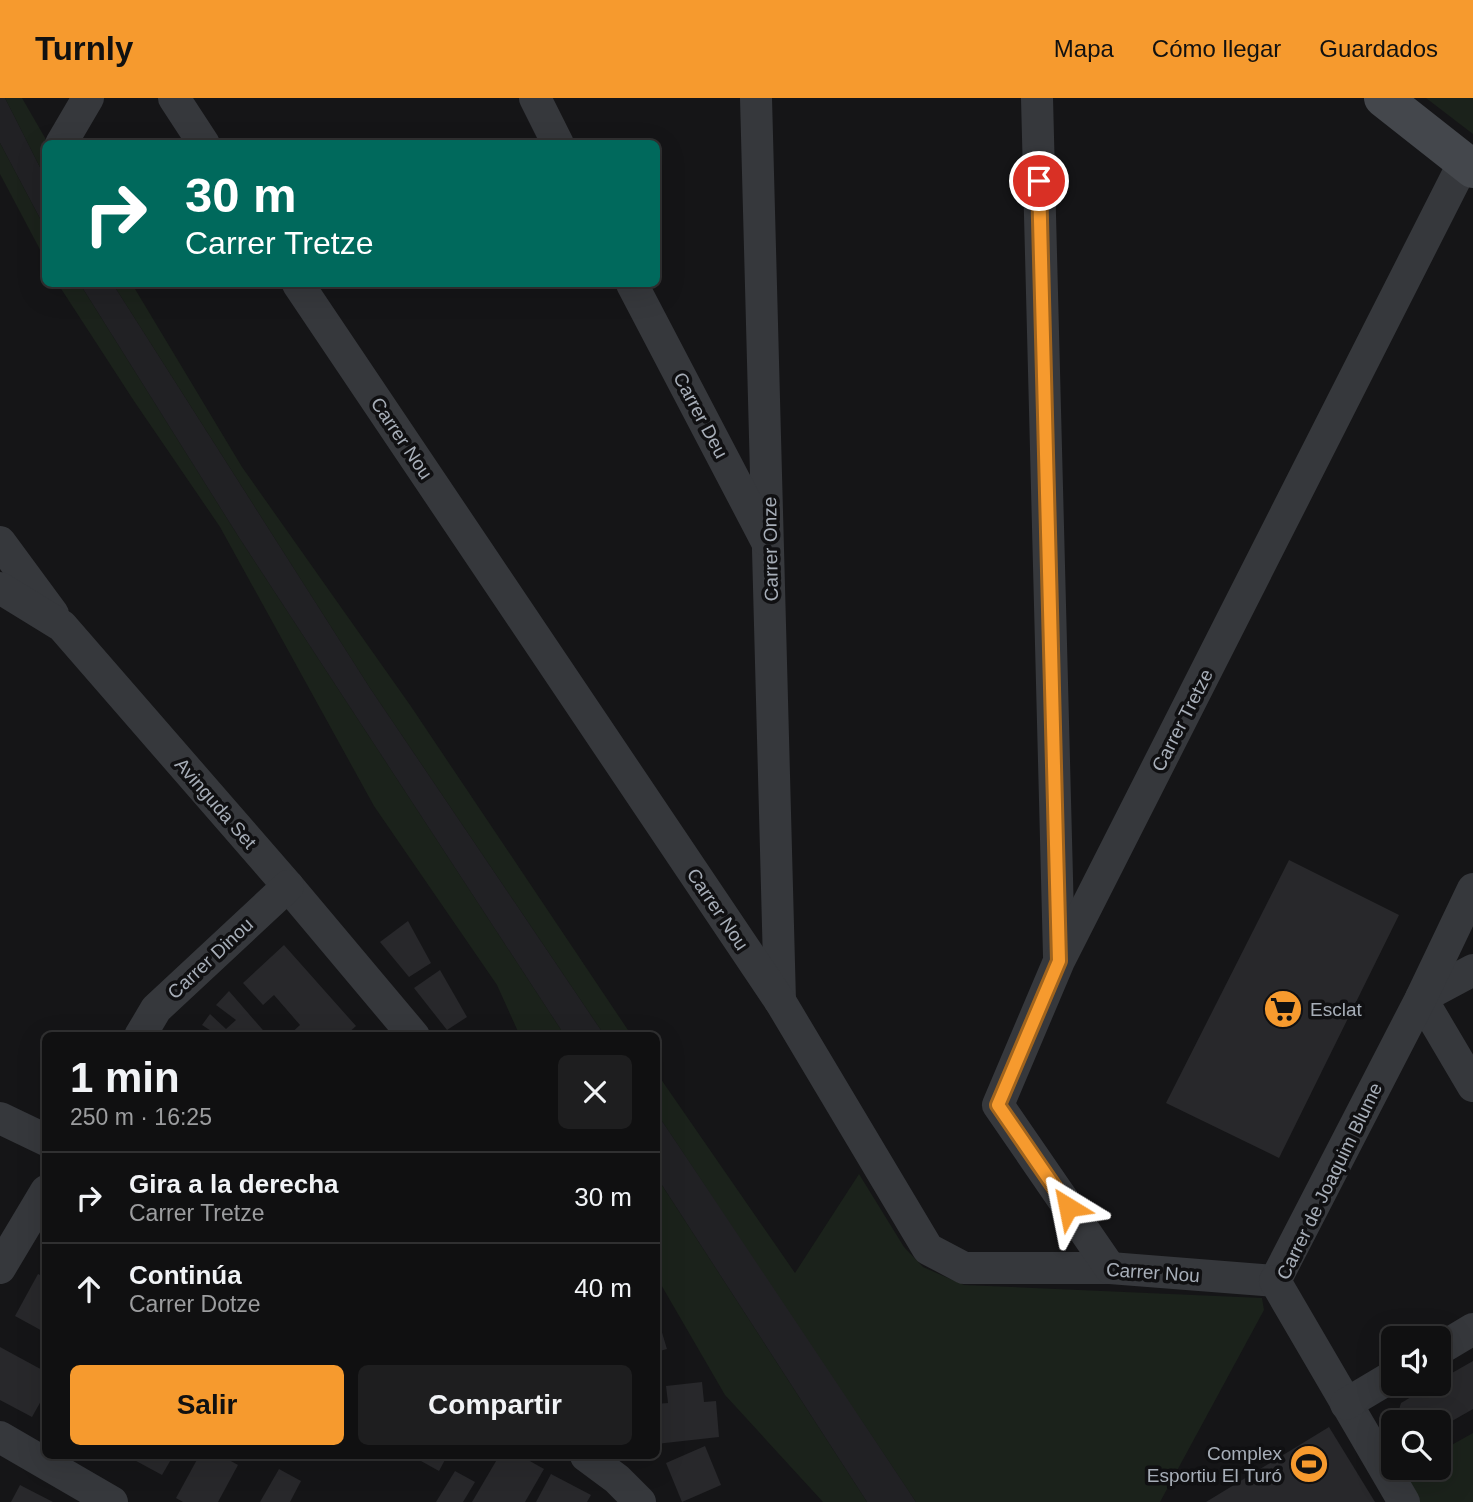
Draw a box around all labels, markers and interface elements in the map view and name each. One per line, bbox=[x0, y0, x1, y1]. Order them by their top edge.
text: Turnly bbox=[35, 30, 133, 67]
text: Mapa bbox=[1054, 35, 1114, 62]
text: Cómo llegar bbox=[1152, 35, 1281, 62]
text: Guardados bbox=[1319, 35, 1438, 62]
pin bbox=[1009, 151, 1069, 211]
icon: arrive bbox=[1020, 162, 1058, 200]
icon: right bbox=[70, 168, 161, 259]
text: 30 m bbox=[185, 168, 297, 222]
text: Carrer Tretze bbox=[185, 225, 373, 261]
street label: Carrer Deu bbox=[669, 369, 732, 462]
street label: Carrer Nou bbox=[367, 393, 437, 483]
street label: Carrer Onze bbox=[759, 497, 782, 601]
street label: Carrer Tretze bbox=[1148, 666, 1217, 775]
street label: Avinguda Set bbox=[171, 754, 261, 853]
street label: Carrer Nou bbox=[683, 864, 753, 954]
street label: Carrer Dinou bbox=[163, 914, 257, 1003]
supermarket icon: Esclat bbox=[1262, 988, 1304, 1030]
place label: Esclat bbox=[1310, 999, 1362, 1020]
text: 1 min bbox=[70, 1054, 180, 1101]
button: close bbox=[558, 1055, 632, 1129]
street label: Carrer de Joaquim Blume bbox=[1273, 1079, 1386, 1283]
text: 250 m · 16:25 bbox=[70, 1104, 212, 1130]
text: Gira a la derecha bbox=[129, 1169, 339, 1199]
position arrow bbox=[1031, 1170, 1105, 1244]
icon: right bbox=[70, 1179, 108, 1217]
text: 30 m bbox=[574, 1182, 632, 1212]
text: Carrer Tretze bbox=[129, 1200, 264, 1226]
street label: Carrer Nou bbox=[1105, 1259, 1201, 1286]
text: Continúa bbox=[129, 1260, 242, 1290]
icon: ahead bbox=[70, 1270, 108, 1308]
text: 40 m bbox=[574, 1273, 632, 1303]
text: Carrer Dotze bbox=[129, 1291, 261, 1317]
map controls bbox=[1381, 1326, 1451, 1480]
button: sound bbox=[1381, 1326, 1451, 1396]
button: Salir bbox=[70, 1365, 344, 1445]
button: Compartir bbox=[358, 1365, 632, 1445]
button: search bbox=[1381, 1410, 1451, 1480]
place label: Complex Esportiu El Turó bbox=[1147, 1443, 1282, 1486]
sports icon: Complex Esportiu El Turó bbox=[1288, 1443, 1330, 1485]

